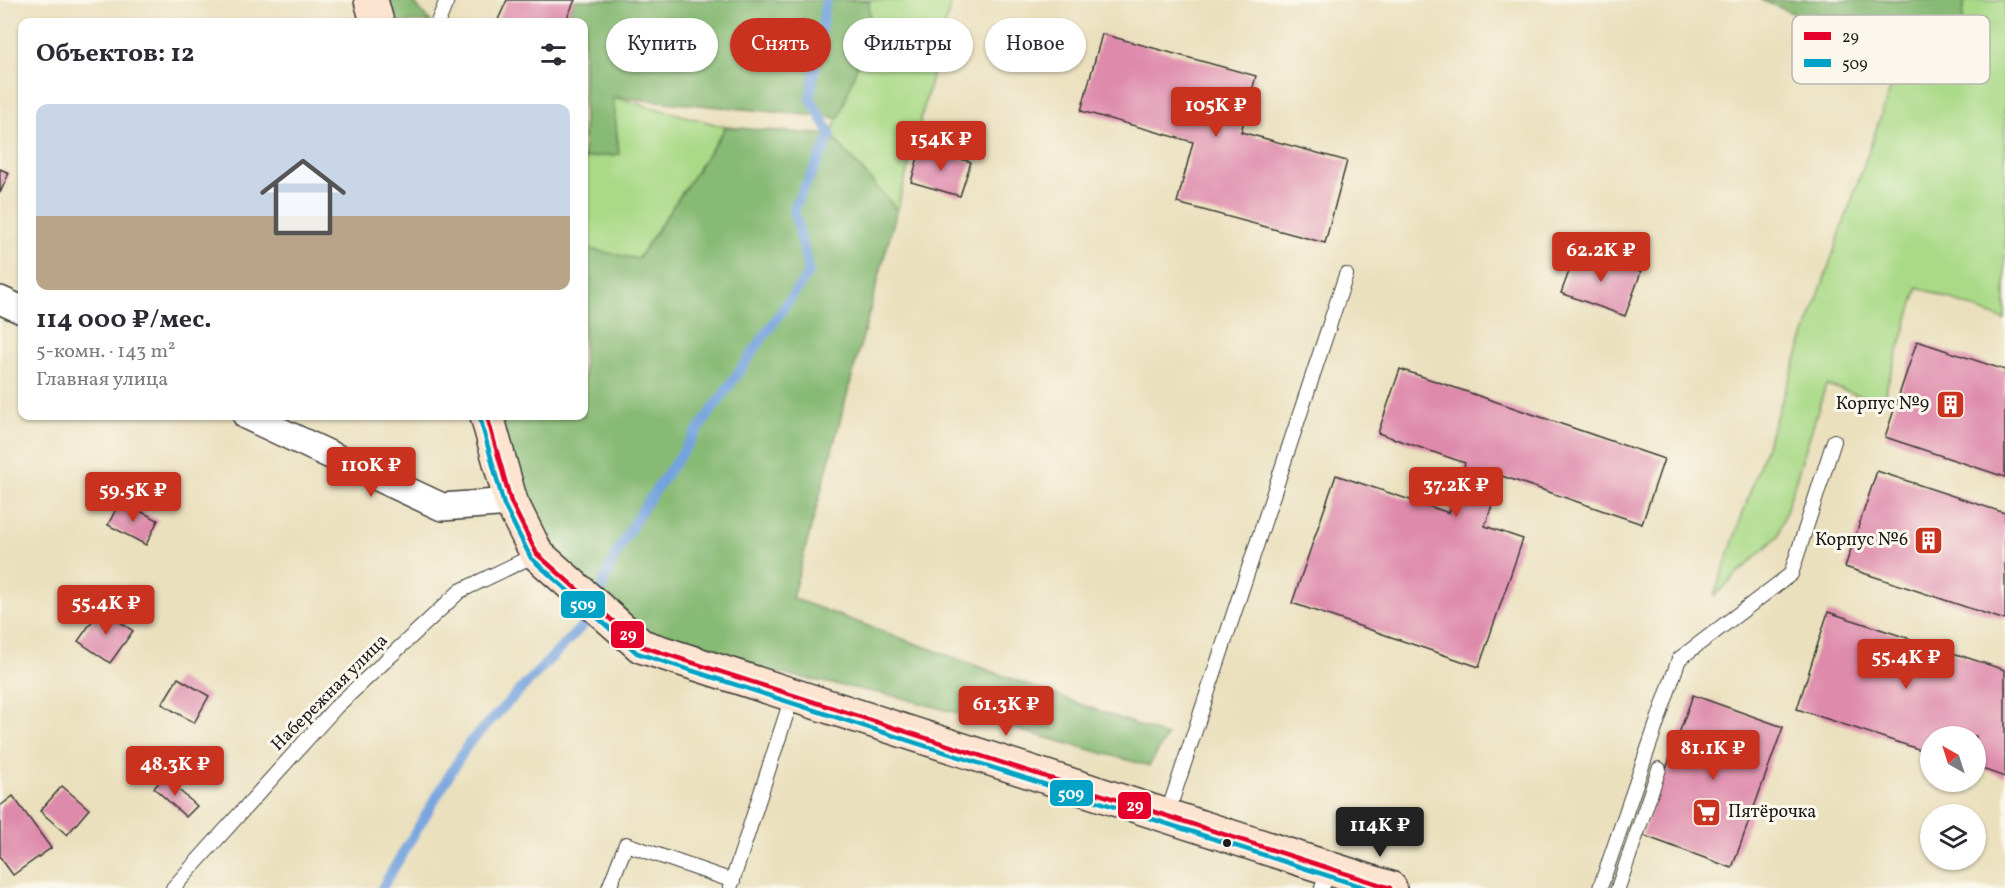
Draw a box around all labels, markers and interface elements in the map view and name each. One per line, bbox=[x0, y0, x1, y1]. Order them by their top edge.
legend bbox=[1792, 15, 1990, 84]
chip: Купить bbox=[606, 18, 718, 72]
chip: Снять bbox=[730, 18, 831, 72]
chip: Фильтры bbox=[843, 18, 973, 72]
chip: Новое bbox=[985, 18, 1086, 72]
text: 29 bbox=[1842, 27, 1859, 49]
text: Объектов: 12 bbox=[36, 36, 194, 72]
icon: filters bbox=[537, 38, 570, 71]
text: 509 bbox=[1842, 54, 1867, 76]
pin: 105K ₽ bbox=[1167, 87, 1265, 138]
text: 105K ₽ bbox=[1185, 92, 1247, 120]
pin: 154K ₽ bbox=[892, 121, 990, 172]
text: 154K ₽ bbox=[910, 126, 972, 154]
icon: home bbox=[249, 143, 357, 251]
pin: 62.2K ₽ bbox=[1546, 232, 1656, 283]
text: 62.2K ₽ bbox=[1566, 237, 1636, 265]
text: 114 000 ₽/мес. bbox=[36, 302, 212, 338]
text: 5-комн. · 143 m² bbox=[36, 338, 175, 366]
text: Главная улица bbox=[36, 366, 168, 394]
building icon: Корпус №9 bbox=[1934, 388, 1966, 420]
place label: Корпус №9 bbox=[1836, 392, 1929, 417]
pin: 110K ₽ bbox=[322, 447, 420, 498]
text: 110K ₽ bbox=[341, 452, 401, 480]
pin: 37.2K ₽ bbox=[1401, 467, 1511, 518]
pin: 59.5K ₽ bbox=[78, 472, 188, 523]
text: 37.2K ₽ bbox=[1423, 472, 1489, 500]
text: 59.5K ₽ bbox=[99, 477, 167, 505]
building icon: Корпус №6 bbox=[1913, 524, 1945, 556]
place label: Корпус №6 bbox=[1815, 528, 1908, 553]
pin: 55.4K ₽ bbox=[51, 585, 161, 636]
text: 55.4K ₽ bbox=[71, 590, 141, 618]
line badge: 509 bbox=[560, 590, 606, 619]
text: 509 bbox=[570, 595, 596, 617]
line badge: 29 bbox=[610, 620, 645, 649]
text: 29 bbox=[619, 625, 637, 647]
street label: Набережная улица bbox=[266, 629, 394, 757]
pin: 55.4K ₽ bbox=[1851, 639, 1961, 690]
text: 55.4K ₽ bbox=[1871, 644, 1941, 672]
pin: 61.3K ₽ bbox=[951, 686, 1061, 737]
text: 61.3K ₽ bbox=[973, 691, 1039, 719]
north arrow bbox=[1920, 726, 1986, 792]
map controls bbox=[1920, 726, 1986, 870]
pin: 81.1K ₽ bbox=[1658, 730, 1768, 781]
text: 81.1K ₽ bbox=[1681, 735, 1745, 763]
pin: 48.3K ₽ bbox=[120, 746, 230, 797]
text: 48.3K ₽ bbox=[140, 751, 210, 779]
line badge: 509 bbox=[1049, 779, 1094, 807]
text: 509 bbox=[1058, 784, 1084, 806]
line badge: 29 bbox=[1117, 791, 1152, 820]
text: 29 bbox=[1126, 796, 1144, 818]
supermarket icon: Пятёрочка bbox=[1691, 796, 1723, 828]
place label: Пятёрочка bbox=[1728, 800, 1816, 825]
button: layers bbox=[1920, 804, 1986, 870]
pin: 114K ₽ bbox=[1331, 807, 1429, 858]
text: 114K ₽ bbox=[1350, 812, 1410, 840]
unlabelled marker bbox=[1221, 837, 1233, 849]

